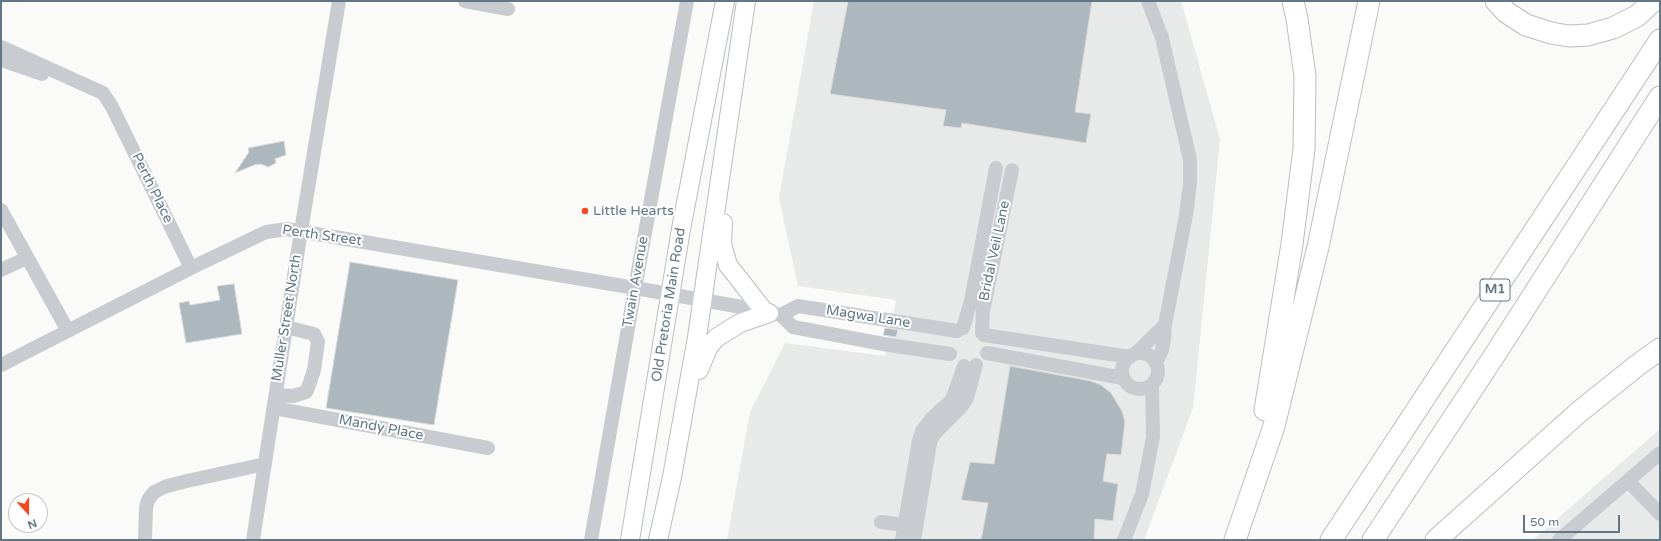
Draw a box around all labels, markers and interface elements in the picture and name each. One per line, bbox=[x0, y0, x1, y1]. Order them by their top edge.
street label: Perth Place bbox=[128, 150, 176, 226]
street label: Bridal Veil Lane bbox=[976, 199, 1014, 303]
place label: Little Hearts bbox=[593, 203, 674, 219]
marker: Little Hearts bbox=[580, 206, 590, 216]
street label: Perth Street bbox=[281, 222, 363, 250]
street label: Old Pretoria Main Road bbox=[649, 227, 689, 383]
street label: Twain Avenue bbox=[620, 235, 652, 329]
street label: Muller Street North bbox=[269, 253, 305, 383]
road number: M1 bbox=[1480, 279, 1510, 301]
street label: Magwa Lane bbox=[825, 302, 911, 332]
street label: Mandy Place bbox=[337, 412, 425, 444]
north arrow bbox=[8, 493, 48, 533]
scale bar bbox=[1525, 507, 1622, 533]
text: 50 m bbox=[1530, 515, 1559, 529]
text: N bbox=[26, 516, 39, 531]

